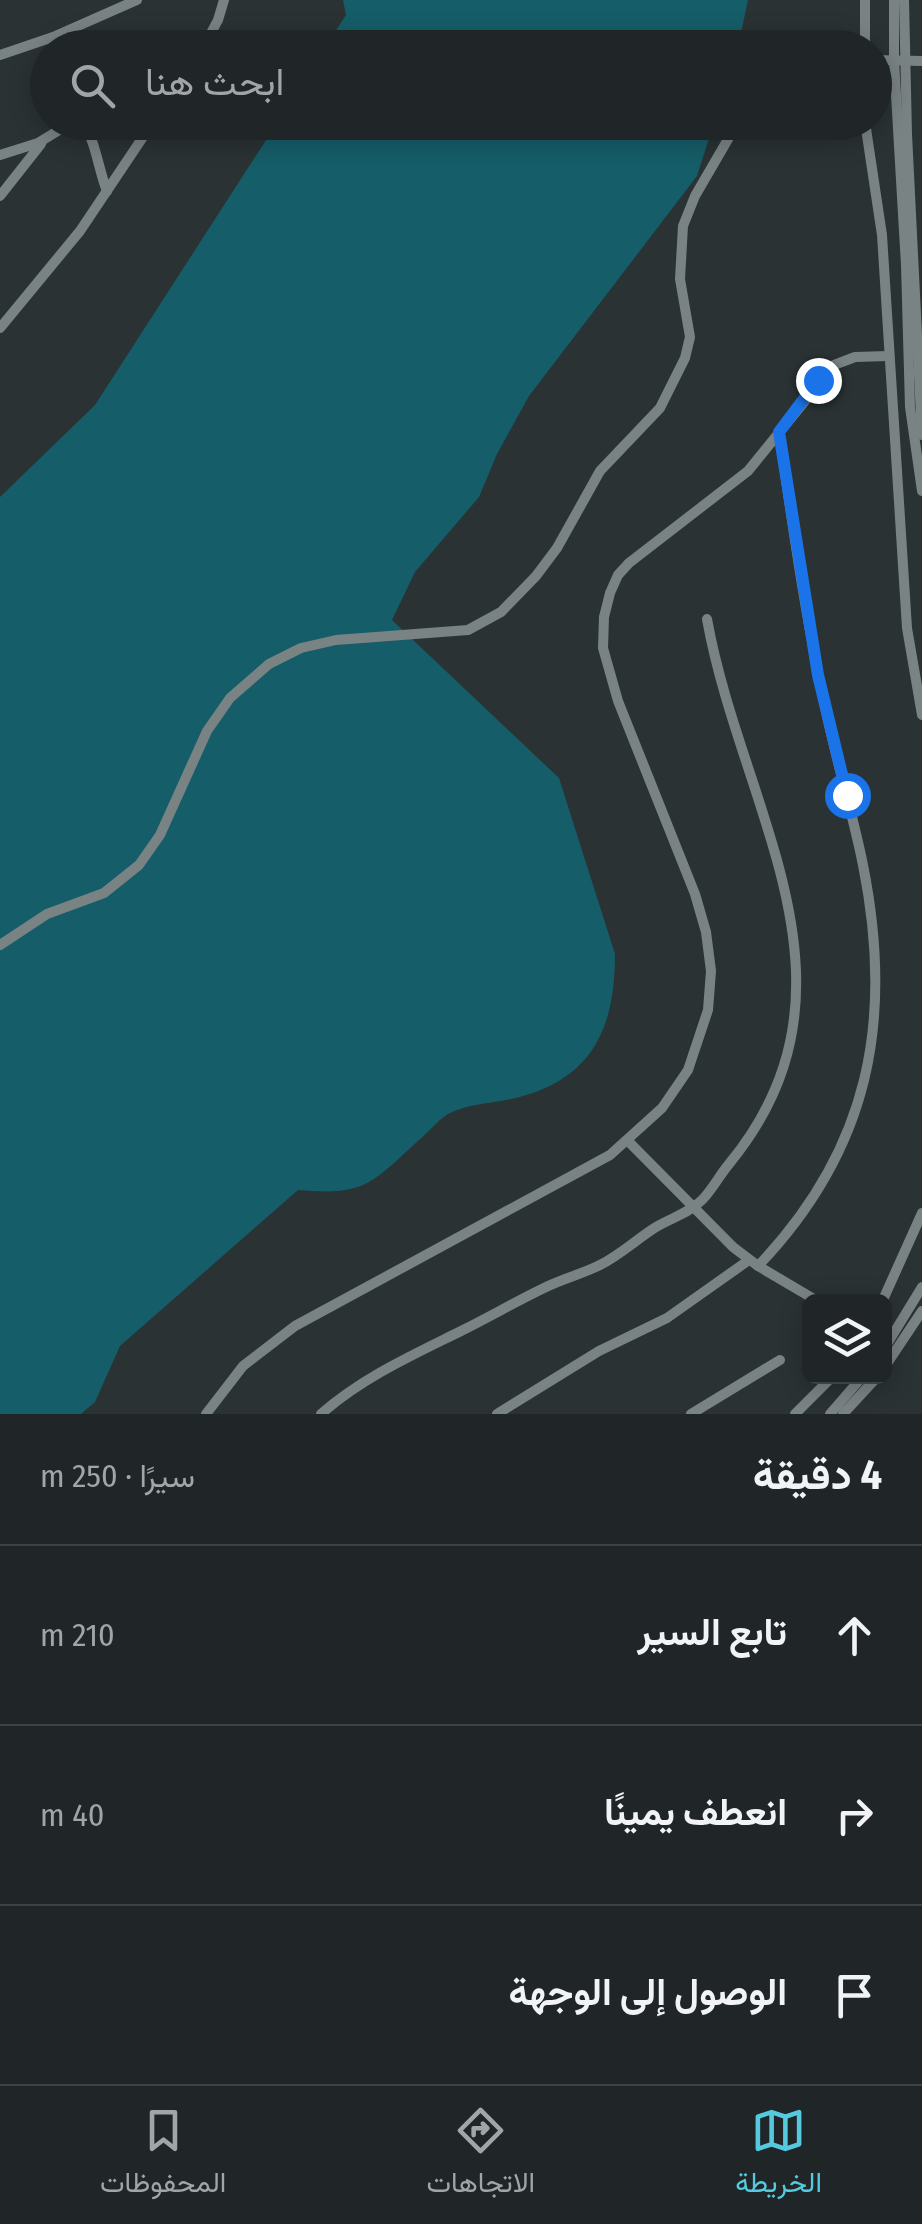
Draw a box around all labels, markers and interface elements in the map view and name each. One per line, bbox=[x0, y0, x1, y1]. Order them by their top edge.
search box bbox=[30, 30, 892, 140]
icon: search bbox=[65, 58, 120, 113]
text: ابحث هنا bbox=[145, 59, 284, 105]
route end bbox=[796, 358, 842, 404]
route start bbox=[825, 773, 871, 819]
map controls bbox=[802, 1294, 892, 1384]
button: layers bbox=[802, 1294, 892, 1384]
text: 4 دقيقة bbox=[753, 1450, 882, 1500]
text: سيرًا · 250 m bbox=[40, 1457, 195, 1495]
icon: ahead bbox=[827, 1608, 882, 1663]
text: تابع السير bbox=[637, 1609, 787, 1655]
text: 210 m bbox=[40, 1616, 115, 1654]
icon: right bbox=[827, 1788, 882, 1843]
text: انعطف يمينًا bbox=[604, 1789, 787, 1835]
text: 40 m bbox=[40, 1796, 104, 1834]
icon: arrive bbox=[827, 1968, 882, 2023]
text: الوصول إلى الوجهة bbox=[508, 1969, 787, 2015]
tab: المحفوظات bbox=[100, 2103, 226, 2207]
tab: الاتجاهات bbox=[426, 2103, 535, 2207]
tab: الخريطة bbox=[735, 2103, 822, 2207]

